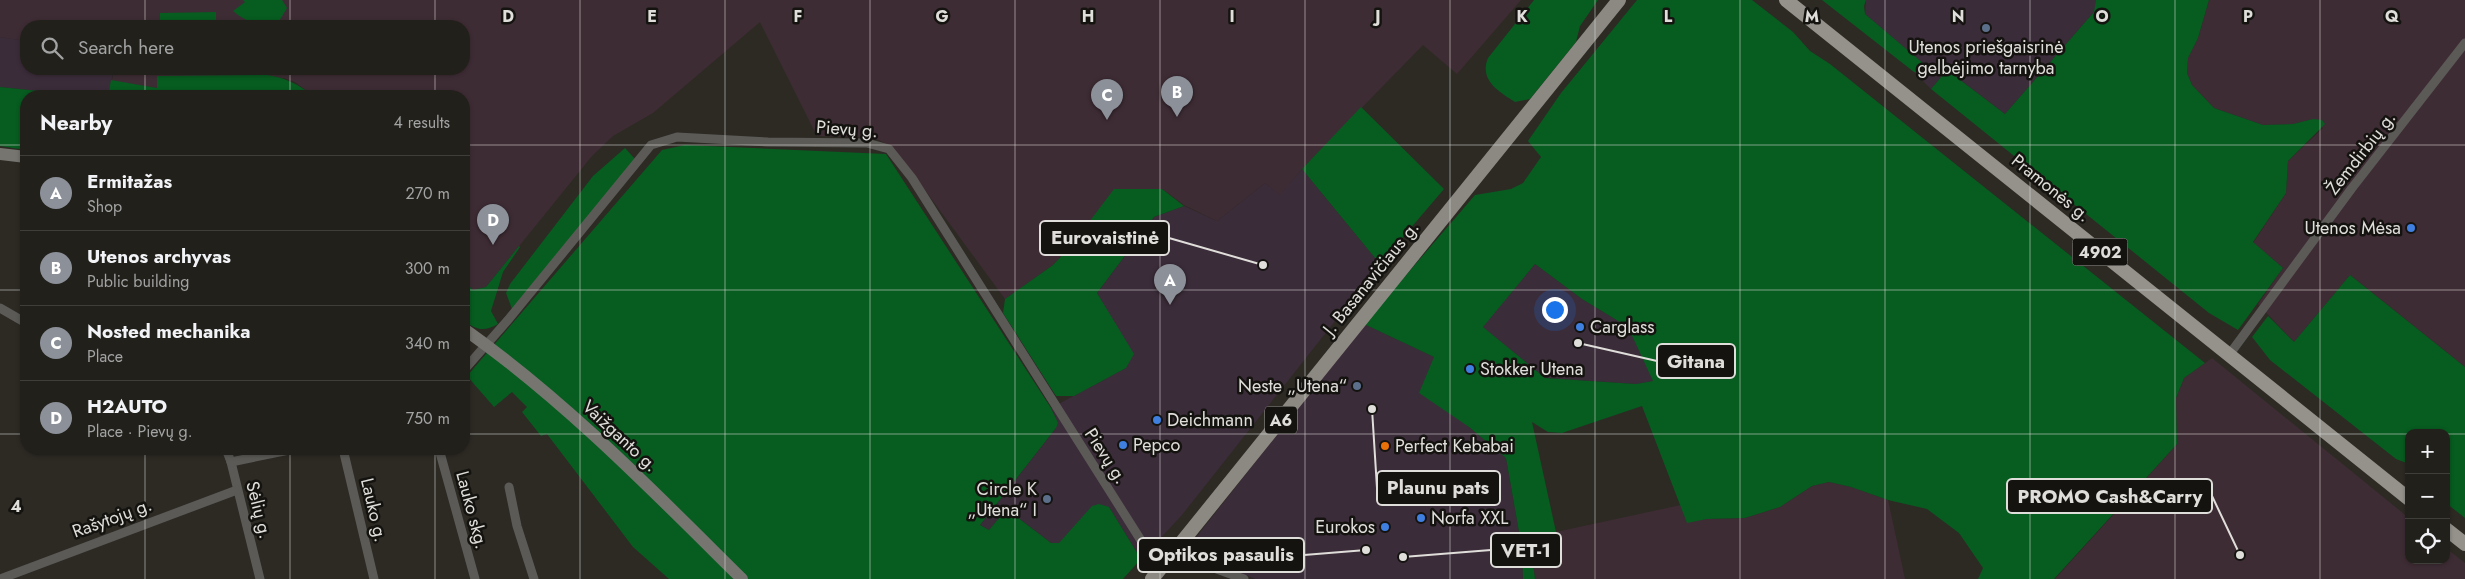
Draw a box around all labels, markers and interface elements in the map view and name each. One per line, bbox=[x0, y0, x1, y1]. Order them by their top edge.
text: D bbox=[502, 5, 514, 28]
text: E bbox=[647, 5, 657, 28]
text: F bbox=[794, 5, 802, 28]
text: G bbox=[935, 5, 949, 28]
text: H bbox=[1082, 5, 1094, 28]
text: I bbox=[1229, 5, 1235, 28]
text: J bbox=[1372, 5, 1381, 28]
text: K bbox=[1516, 5, 1528, 28]
text: L bbox=[1664, 5, 1673, 28]
text: M bbox=[1805, 5, 1819, 28]
text: N bbox=[1952, 5, 1964, 28]
text: O bbox=[2095, 5, 2109, 28]
text: P bbox=[2243, 5, 2253, 28]
text: Q bbox=[2385, 5, 2399, 28]
search box bbox=[20, 20, 470, 75]
marker: Utenos priešgaisrinė gelbėjimo tarnyba bbox=[1980, 22, 1992, 34]
icon: search bbox=[38, 34, 66, 62]
text: Search here bbox=[78, 34, 174, 61]
place label: Utenos priešgaisrinė gelbėjimo tarnyba bbox=[1909, 34, 2063, 81]
pin: B bbox=[1161, 76, 1193, 117]
pin: C bbox=[1091, 79, 1123, 120]
street label: Žemdirbių g. bbox=[2320, 106, 2402, 200]
text: Nearby bbox=[40, 108, 112, 138]
text: 4 results bbox=[394, 111, 450, 134]
street label: Pievų g. bbox=[815, 114, 879, 144]
street label: Pramonės g. bbox=[2006, 148, 2096, 228]
text: Ermitažas bbox=[87, 168, 172, 195]
text: A bbox=[50, 182, 62, 205]
text: 270 m bbox=[406, 182, 450, 205]
text: Shop bbox=[87, 195, 122, 218]
pin: D bbox=[477, 204, 509, 245]
street label: J. Basanavičiaus g. bbox=[1316, 215, 1425, 342]
place label: Utenos Mėsa bbox=[2304, 215, 2401, 241]
callout: Eurovaistinė bbox=[1040, 221, 1169, 255]
marker: Utenos Mėsa bbox=[2405, 222, 2417, 234]
text: Eurovaistinė bbox=[1051, 224, 1159, 251]
road number: 4902 bbox=[2072, 238, 2128, 266]
text: Utenos archyvas bbox=[87, 243, 231, 270]
text: B bbox=[51, 257, 61, 280]
text: 300 m bbox=[405, 257, 450, 280]
pin: A bbox=[1154, 264, 1186, 305]
text: Public building bbox=[87, 270, 189, 293]
your location bbox=[1542, 297, 1568, 323]
place label: Carglass bbox=[1590, 314, 1654, 340]
text: Nosted mechanika bbox=[87, 318, 251, 345]
marker: Carglass bbox=[1574, 321, 1586, 333]
text: C bbox=[50, 332, 62, 355]
text: 340 m bbox=[405, 332, 450, 355]
callout: Gitana bbox=[1657, 344, 1735, 378]
text: Place bbox=[87, 345, 123, 368]
text: Gitana bbox=[1667, 348, 1725, 375]
place label: Stokker Utena bbox=[1480, 356, 1583, 382]
marker: Stokker Utena bbox=[1464, 363, 1476, 375]
place label: Neste „Utena“ bbox=[1238, 373, 1347, 399]
marker: Neste „Utena“ bbox=[1351, 380, 1363, 392]
text: H2AUTO bbox=[87, 393, 167, 420]
street label: Vaižganto g. bbox=[576, 394, 664, 478]
road number: A6 bbox=[1265, 406, 1297, 434]
text: D bbox=[50, 407, 62, 430]
text: 750 m bbox=[406, 407, 450, 430]
place label: Deichmann bbox=[1167, 407, 1253, 433]
marker: Deichmann bbox=[1151, 414, 1163, 426]
text: Place · Pievų g. bbox=[87, 420, 193, 443]
street label: Pievų g. bbox=[1078, 423, 1134, 489]
map controls bbox=[2405, 429, 2450, 564]
button: + bbox=[2405, 429, 2450, 474]
place label: Pepco bbox=[1133, 432, 1180, 458]
place label: Perfect Kebabai bbox=[1395, 433, 1514, 459]
marker: Pepco bbox=[1117, 439, 1129, 451]
marker: Perfect Kebabai bbox=[1379, 440, 1391, 452]
street label: Lauko skg. bbox=[449, 468, 495, 552]
callout: Plaunu pats bbox=[1377, 471, 1500, 505]
text: Plaunu pats bbox=[1387, 474, 1490, 501]
button: − bbox=[2405, 474, 2450, 519]
street label: Lauko g. bbox=[354, 476, 394, 544]
place label: Circle K „Utena“ I bbox=[968, 476, 1038, 523]
street label: Sėlių g. bbox=[239, 478, 279, 542]
callout: PROMO Cash&Carry bbox=[2007, 479, 2212, 513]
text: PROMO Cash&Carry bbox=[2018, 483, 2204, 510]
street label: Rašytojų g. bbox=[69, 492, 155, 544]
marker: Circle K „Utena“ I bbox=[1041, 493, 1053, 505]
text: 4 bbox=[10, 495, 22, 518]
place label: Norfa XXL bbox=[1431, 505, 1508, 531]
marker: Norfa XXL bbox=[1415, 512, 1427, 524]
place label: Eurokos bbox=[1315, 514, 1375, 540]
button: locate bbox=[2405, 519, 2450, 564]
marker: Eurokos bbox=[1379, 521, 1391, 533]
callout: VET-1 bbox=[1491, 533, 1561, 567]
text: VET-1 bbox=[1500, 537, 1551, 564]
callout: Optikos pasaulis bbox=[1138, 538, 1304, 572]
text: Optikos pasaulis bbox=[1148, 541, 1294, 568]

